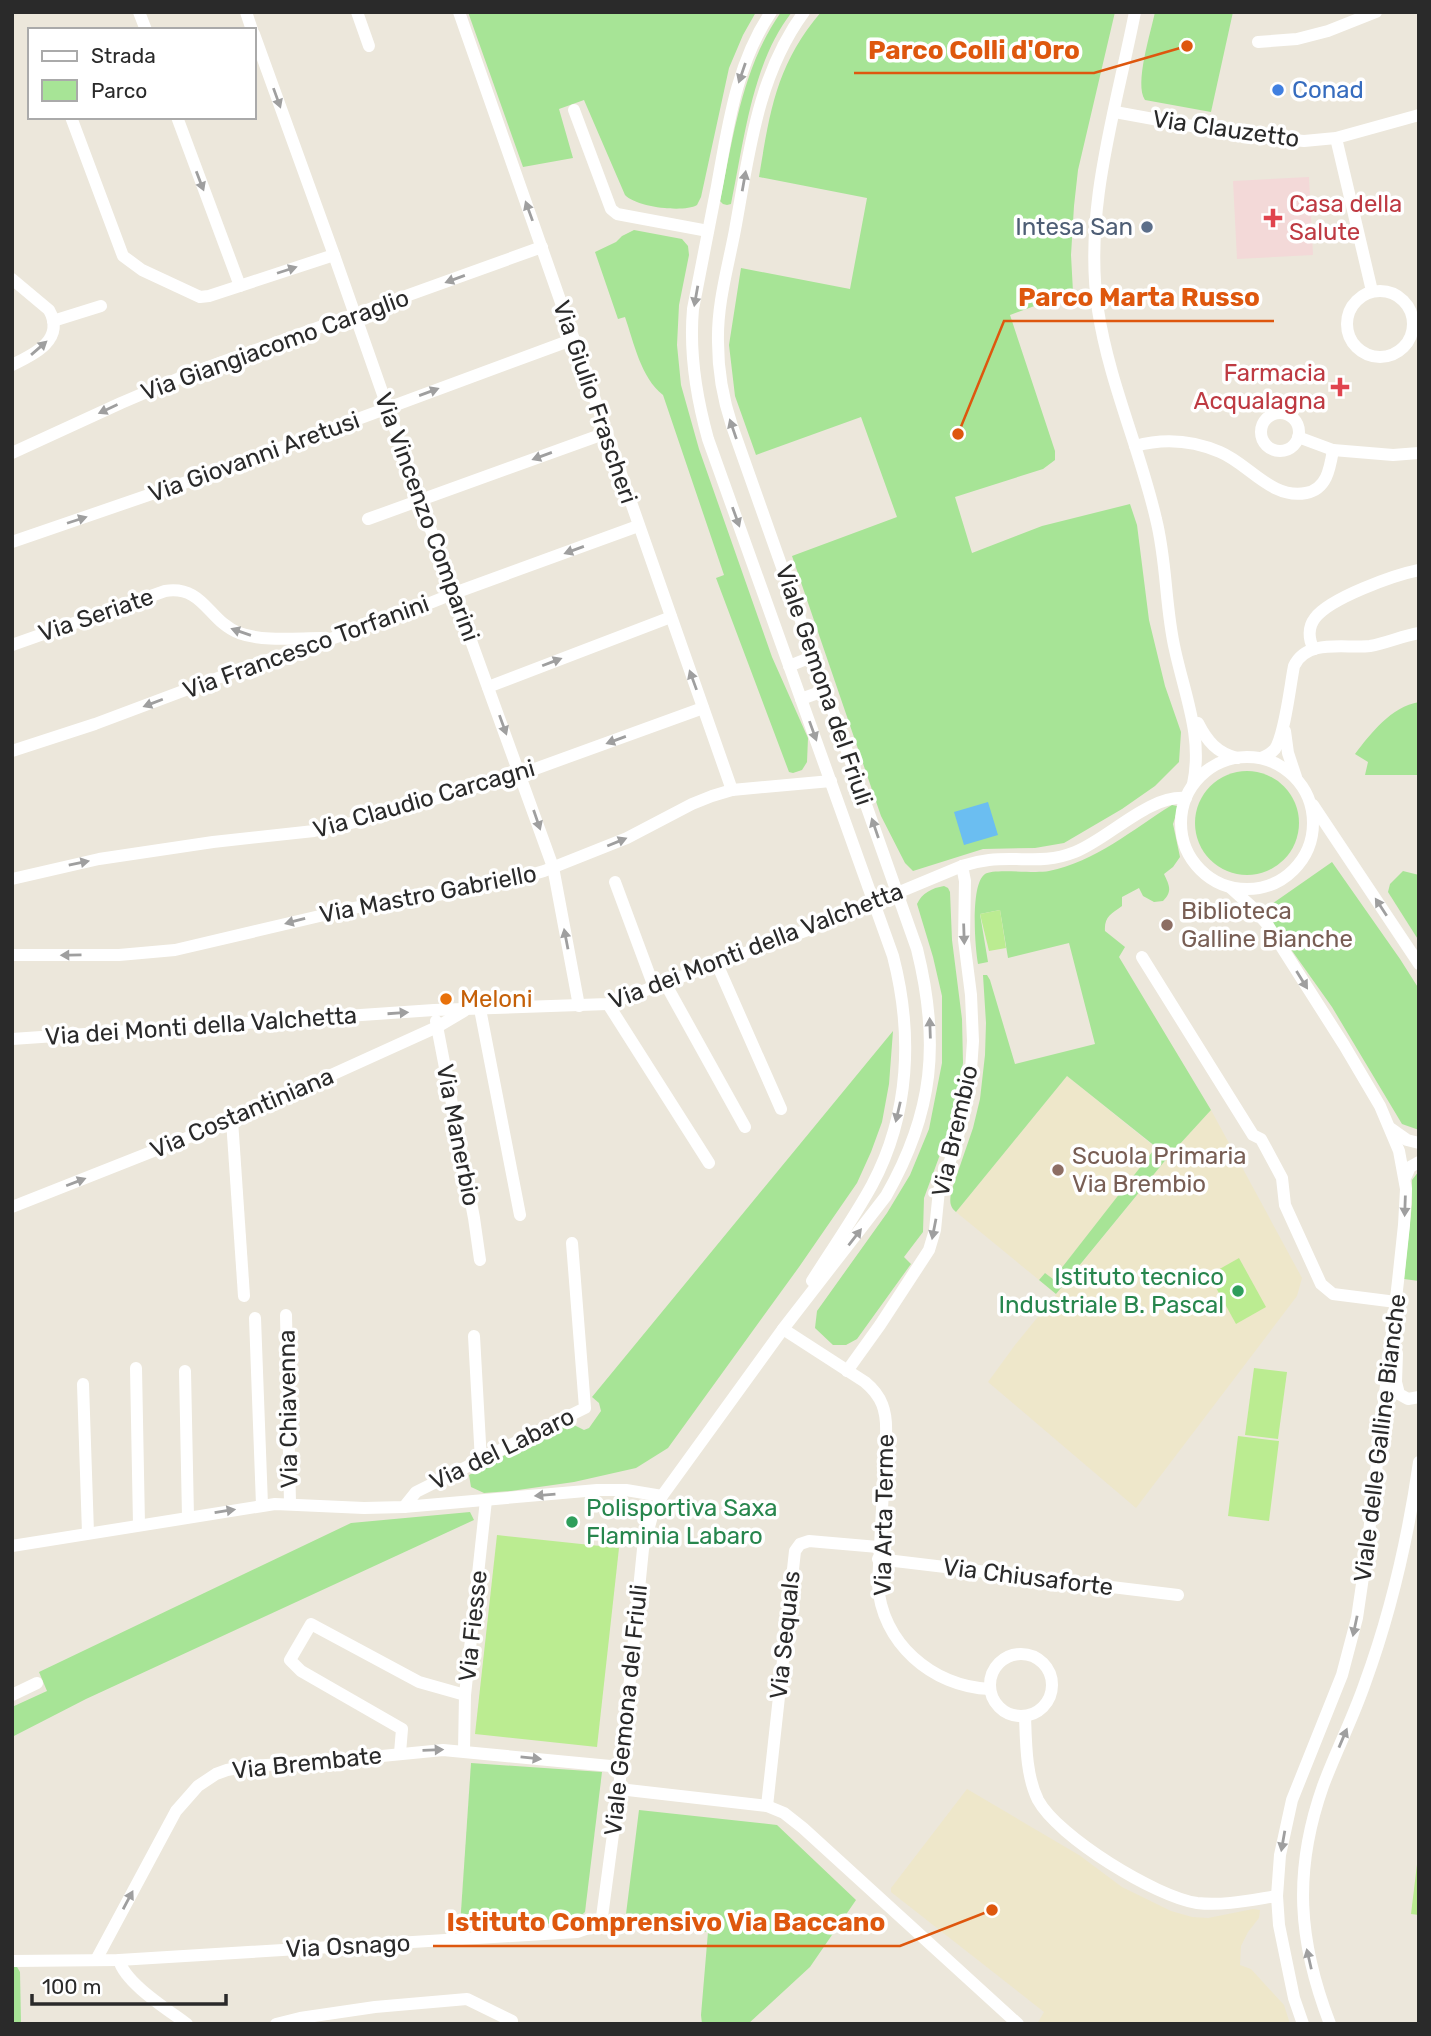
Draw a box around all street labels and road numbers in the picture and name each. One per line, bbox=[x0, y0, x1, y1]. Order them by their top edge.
street label: Via Clauzetto bbox=[1151, 105, 1301, 153]
street label: Via Giangiacomo Caraglio bbox=[137, 283, 413, 407]
street label: Via Giulio Frascheri bbox=[547, 297, 643, 507]
street label: Via Vincenzo Comparini bbox=[369, 389, 485, 645]
street label: Via Giovanni Aretusi bbox=[145, 406, 363, 508]
street label: Viale Gemona del Friuli bbox=[770, 561, 878, 809]
street label: Via Seriate bbox=[35, 582, 157, 648]
street label: Via Francesco Torfanini bbox=[179, 589, 433, 705]
street label: Via Claudio Carcagni bbox=[310, 754, 538, 844]
street label: Via Mastro Gabriello bbox=[317, 859, 539, 929]
street label: Via dei Monti della Valchetta bbox=[605, 877, 907, 1015]
street label: Via dei Monti della Valchetta bbox=[44, 1001, 358, 1051]
street label: Via Costantiniana bbox=[146, 1062, 338, 1164]
street label: Via Manerbio bbox=[431, 1062, 485, 1208]
street label: Via Brembio bbox=[926, 1062, 984, 1200]
street label: Viale delle Galline Bianche bbox=[1348, 1292, 1412, 1584]
street label: Via Chiavenna bbox=[273, 1329, 303, 1489]
street label: Via del Labaro bbox=[425, 1402, 579, 1496]
street label: Via Arta Terme bbox=[869, 1434, 899, 1596]
street label: Via Chiusaforte bbox=[941, 1553, 1115, 1601]
street label: Via Fiesse bbox=[453, 1569, 493, 1683]
street label: Via Sequals bbox=[764, 1569, 806, 1701]
street label: Viale Gemona del Friuli bbox=[599, 1583, 653, 1837]
street label: Via Brembate bbox=[231, 1741, 383, 1785]
street label: Via Osnago bbox=[285, 1929, 411, 1963]

